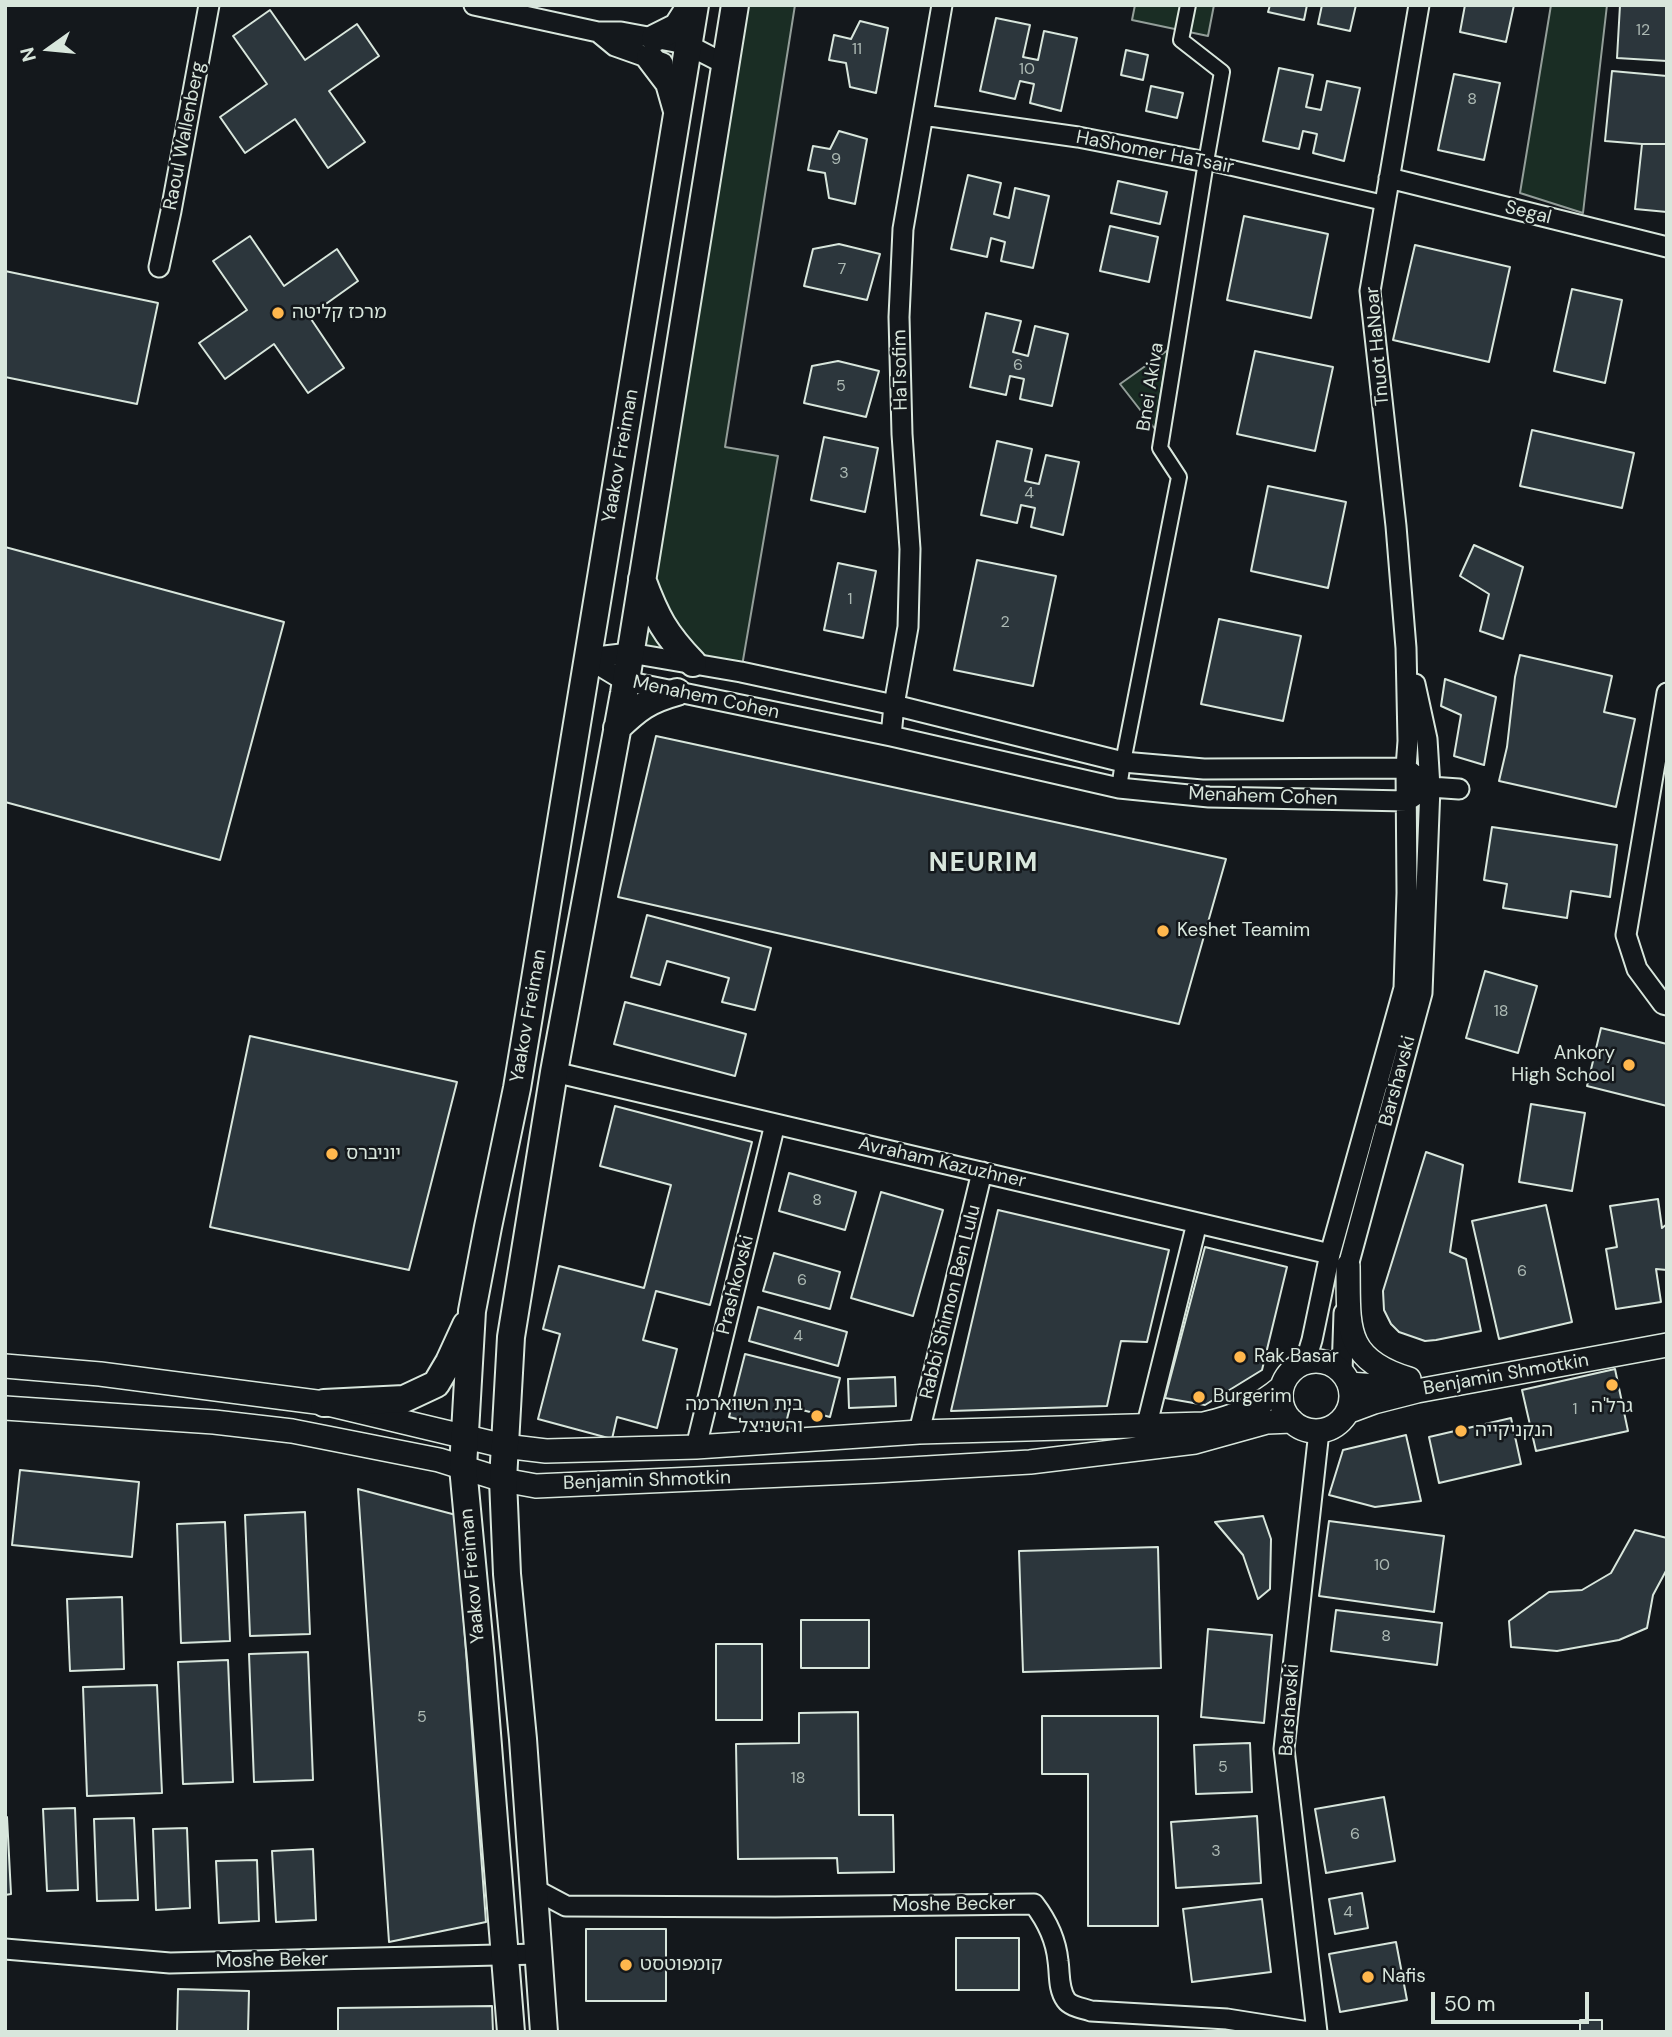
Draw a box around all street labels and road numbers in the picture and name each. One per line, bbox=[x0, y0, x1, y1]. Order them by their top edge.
street label: Raoul Wallenberg bbox=[159, 60, 211, 212]
street label: HaShomer HaTsair bbox=[1074, 127, 1236, 179]
street label: Segal bbox=[1502, 196, 1554, 230]
street label: Tnuot HaNoar bbox=[1361, 285, 1395, 407]
street label: HaTsofim bbox=[889, 329, 913, 411]
street label: Bnei Akiva bbox=[1133, 341, 1169, 433]
street label: Yaakov Freiman bbox=[598, 387, 644, 525]
street label: Menahem Cohen bbox=[631, 671, 781, 725]
street label: Menahem Cohen bbox=[1188, 783, 1338, 811]
street label: Yaakov Freiman bbox=[506, 947, 552, 1085]
street label: Barshavski bbox=[1375, 1033, 1421, 1129]
street label: Avraham Kazuzhner bbox=[856, 1133, 1028, 1193]
street label: Rabbi Shimon Ben Lulu bbox=[916, 1202, 986, 1402]
street label: Prashkovski bbox=[713, 1233, 759, 1337]
street label: Benjamin Shmotkin bbox=[1421, 1349, 1591, 1401]
street label: Benjamin Shmotkin bbox=[563, 1467, 731, 1495]
street label: Yaakov Freiman bbox=[456, 1508, 490, 1644]
street label: Barshavski bbox=[1275, 1663, 1305, 1757]
street label: Moshe Becker bbox=[892, 1893, 1016, 1917]
street label: Moshe Beker bbox=[216, 1949, 328, 1973]

